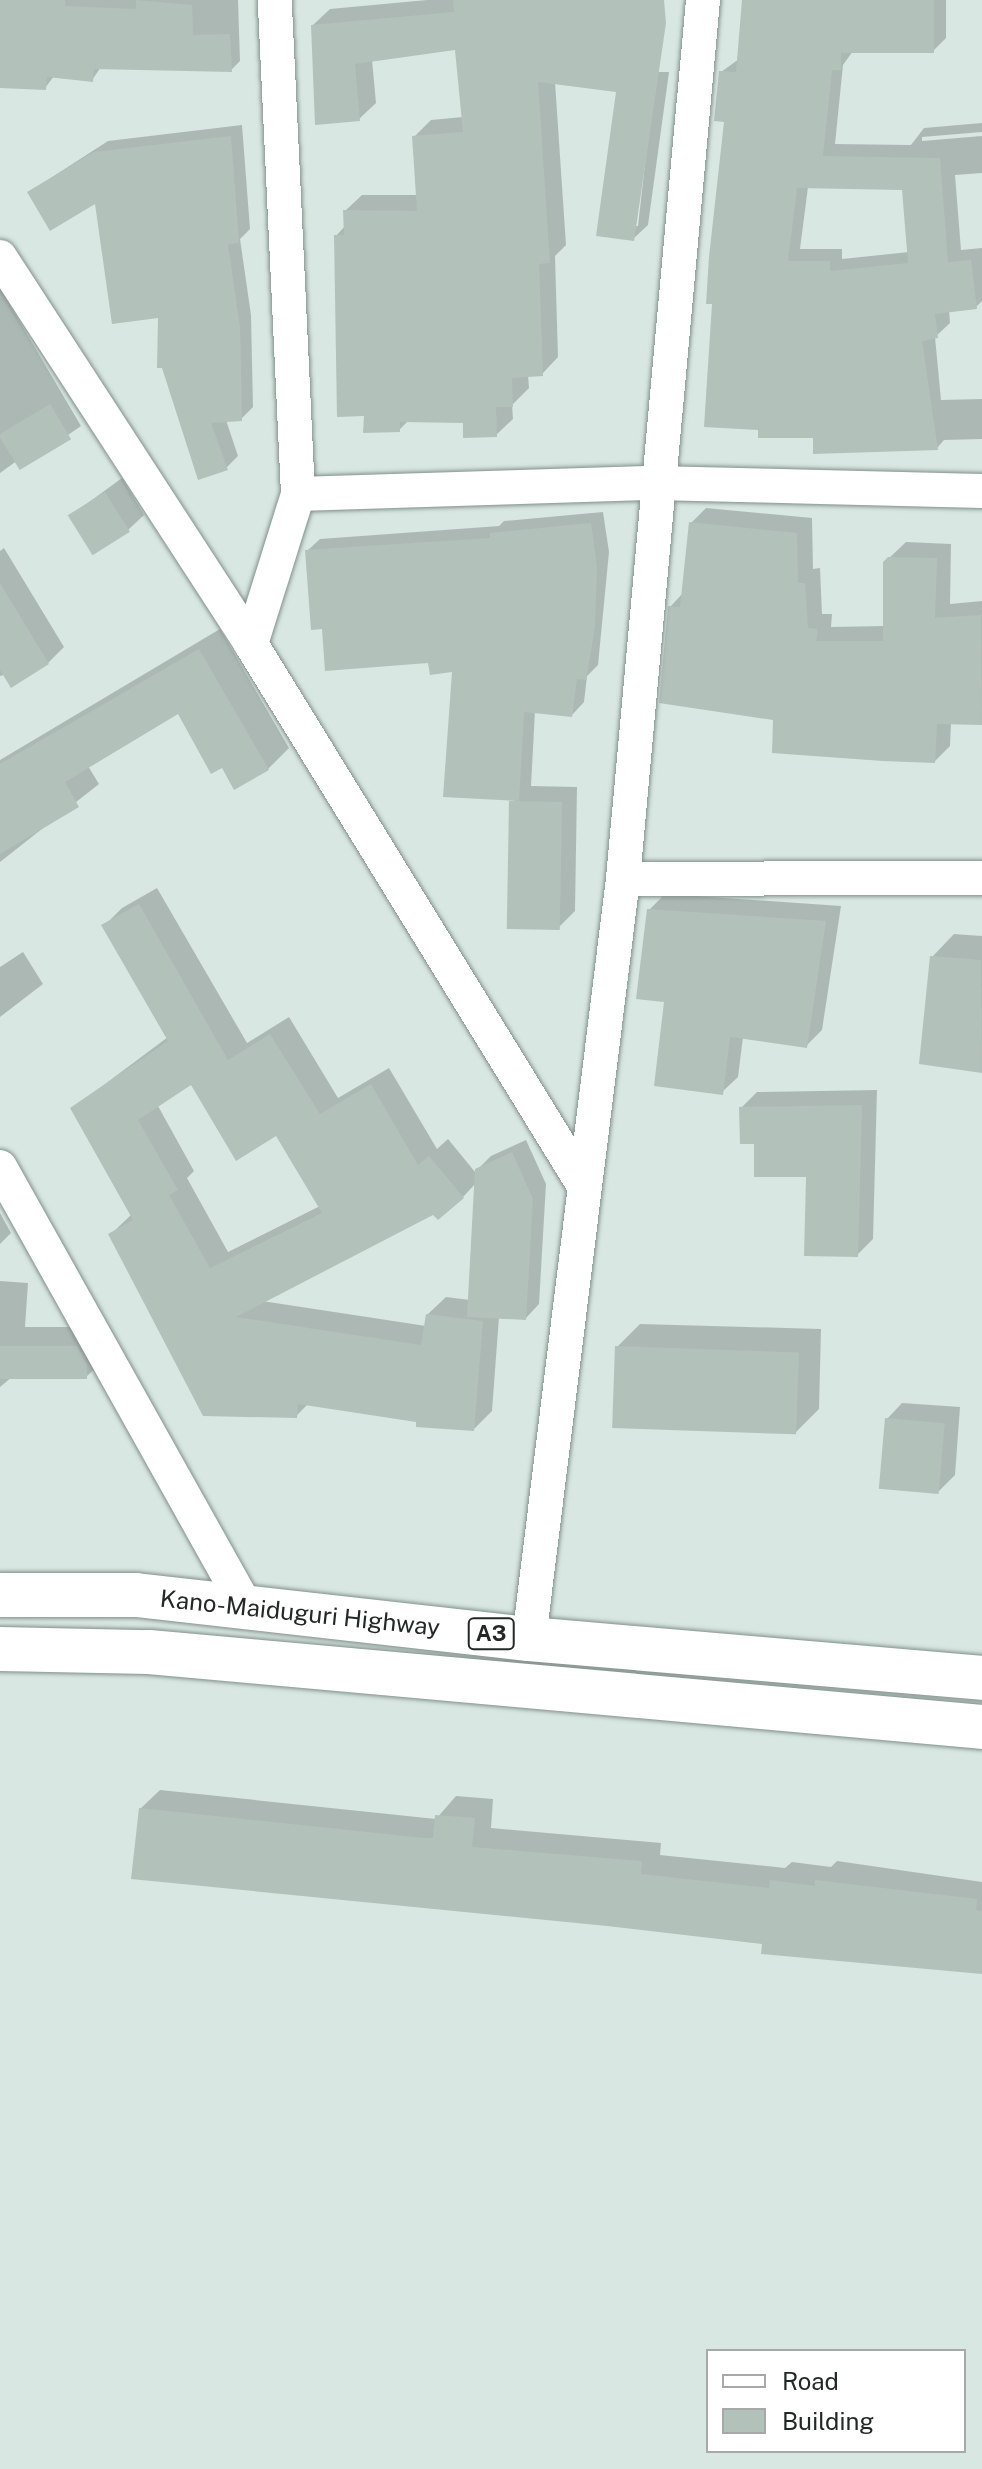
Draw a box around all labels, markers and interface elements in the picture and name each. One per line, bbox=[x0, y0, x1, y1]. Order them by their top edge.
street label: Kano-Maiduguri Highway bbox=[159, 1584, 441, 1642]
road number: A3 bbox=[467, 1616, 515, 1652]
legend bbox=[706, 2349, 966, 2453]
text: Road bbox=[782, 2367, 839, 2395]
text: Building bbox=[782, 2407, 874, 2435]

